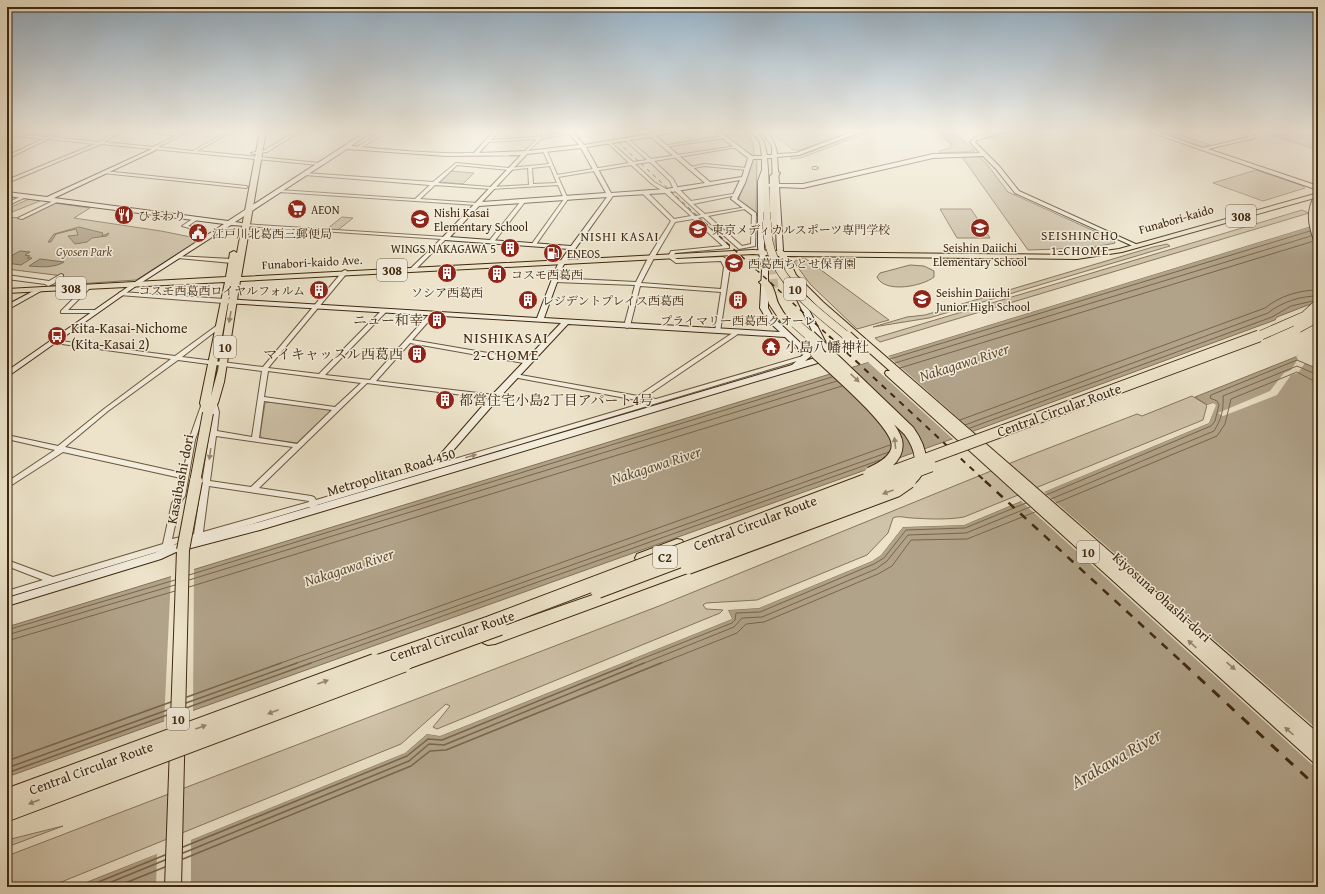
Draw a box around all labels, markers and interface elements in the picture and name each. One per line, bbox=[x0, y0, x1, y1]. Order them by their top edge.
supermarket icon: AEON bbox=[286, 198, 308, 220]
street label: Funabori-kaido bbox=[1137, 200, 1215, 238]
place label: AEON bbox=[311, 201, 340, 218]
restaurant icon: ひまわり bbox=[113, 204, 135, 226]
place label: Nishi Kasai Elementary School bbox=[434, 204, 529, 235]
road number: 308 bbox=[1226, 205, 1256, 227]
place label: ひまわり bbox=[138, 207, 186, 224]
school or university icon: Nishi Kasai Elementary School bbox=[409, 208, 431, 230]
school or university icon: Seishin Daiichi Elementary School bbox=[969, 217, 991, 239]
school or university icon: 東京メディカルスポーツ専門学校 bbox=[687, 218, 709, 240]
place label: 東京メディカルスポーツ専門学校 bbox=[712, 221, 890, 238]
public building icon: 江戸川北葛西三郵便局 bbox=[187, 222, 209, 244]
place label: 江戸川北葛西三郵便局 bbox=[212, 225, 332, 242]
district label: SEISHINCHO 1-CHOME bbox=[1041, 226, 1119, 260]
district label: NISHI KASAI bbox=[580, 227, 660, 246]
building icon: WINGS NAKAGAWA 5 bbox=[499, 237, 521, 259]
place label: Seishin Daiichi Elementary School bbox=[933, 239, 1028, 270]
place label: WINGS NAKAGAWA 5 bbox=[391, 240, 496, 257]
fuel station icon: ENEOS bbox=[542, 242, 564, 264]
park label: Gyosen Park bbox=[56, 243, 112, 260]
place label: ENEOS bbox=[567, 245, 600, 262]
street label: Funabori-kaido Ave. bbox=[261, 251, 363, 273]
school or university icon: 西葛西ちとせ保育園 bbox=[723, 252, 745, 274]
place label: 西葛西ちとせ保育園 bbox=[748, 255, 856, 272]
road number: 308 bbox=[377, 259, 407, 281]
building icon: ソシア西葛西 bbox=[436, 262, 458, 284]
building icon: コスモ西葛西 bbox=[486, 263, 508, 285]
place label: コスモ西葛西 bbox=[511, 266, 583, 283]
road number: 308 bbox=[56, 277, 86, 299]
road number: 10 bbox=[784, 278, 806, 300]
building icon: コスモ西葛西ロイヤルフォルム bbox=[308, 279, 330, 301]
place label: コスモ西葛西ロイヤルフォルム bbox=[139, 282, 305, 299]
place label: ソシア西葛西 bbox=[411, 284, 483, 301]
place label: Seishin Daiichi Junior High School bbox=[934, 284, 1031, 315]
school or university icon: Seishin Daiichi Junior High School bbox=[911, 288, 933, 310]
building icon: レジデントプレイス西葛西 bbox=[517, 289, 539, 311]
building icon: プライマリー西葛西クオーレ bbox=[727, 289, 749, 311]
place label: レジデントプレイス西葛西 bbox=[542, 292, 684, 309]
building icon: ニュー和幸 bbox=[426, 309, 448, 331]
place label: ニュー和幸 bbox=[353, 310, 423, 330]
one-way arrow bbox=[227, 311, 233, 323]
place label: プライマリー西葛西クオーレ bbox=[660, 312, 816, 329]
place label: Kita-Kasai-Nichome (Kita-Kasai 2) bbox=[71, 318, 188, 354]
bus stop icon: Kita-Kasai-Nichome (Kita-Kasai 2) bbox=[46, 325, 68, 347]
district label: NISHIKASAI 2-CHOME bbox=[463, 327, 549, 365]
road number: 10 bbox=[214, 336, 236, 358]
temple icon: 小島八幡神社 bbox=[760, 336, 782, 358]
place label: 小島八幡神社 bbox=[785, 337, 869, 357]
water label: Nakagawa River bbox=[916, 337, 1012, 386]
building icon: マイキャッスル西葛西 bbox=[406, 343, 428, 365]
place label: マイキャッスル西葛西 bbox=[263, 344, 403, 364]
one-way arrow bbox=[850, 373, 860, 383]
street label: Central Circular Route bbox=[994, 378, 1124, 442]
building icon: 都営住宅小島2丁目アパート4号 bbox=[434, 389, 456, 411]
place label: 都営住宅小島2丁目アパート4号 bbox=[459, 390, 653, 410]
street label: Kasaibashi-dori bbox=[161, 432, 199, 526]
one-way arrow bbox=[892, 436, 898, 449]
water label: Nakagawa River bbox=[608, 440, 704, 489]
street label: Metropolitan Road 450 bbox=[324, 443, 458, 501]
one-way arrow bbox=[207, 448, 213, 460]
one-way arrow bbox=[465, 453, 477, 459]
street label: Central Circular Route bbox=[690, 490, 820, 556]
one-way arrow bbox=[881, 490, 893, 496]
road number: 10 bbox=[1077, 541, 1099, 563]
water label: Nakagawa River bbox=[301, 542, 397, 591]
road number: C2 bbox=[653, 546, 677, 568]
street label: Kiyosuna Ohashi-dori bbox=[1108, 547, 1216, 647]
street label: Central Circular Route bbox=[387, 605, 518, 667]
one-way arrow bbox=[1187, 640, 1197, 649]
one-way arrow bbox=[1227, 661, 1236, 670]
one-way arrow bbox=[318, 679, 330, 685]
road number: 10 bbox=[167, 708, 189, 730]
one-way arrow bbox=[267, 709, 279, 715]
water label: Arakawa River bbox=[1065, 720, 1167, 795]
one-way arrow bbox=[196, 723, 208, 729]
one-way arrow bbox=[1284, 726, 1294, 736]
street label: Central Circular Route bbox=[26, 736, 156, 800]
one-way arrow bbox=[28, 800, 40, 806]

